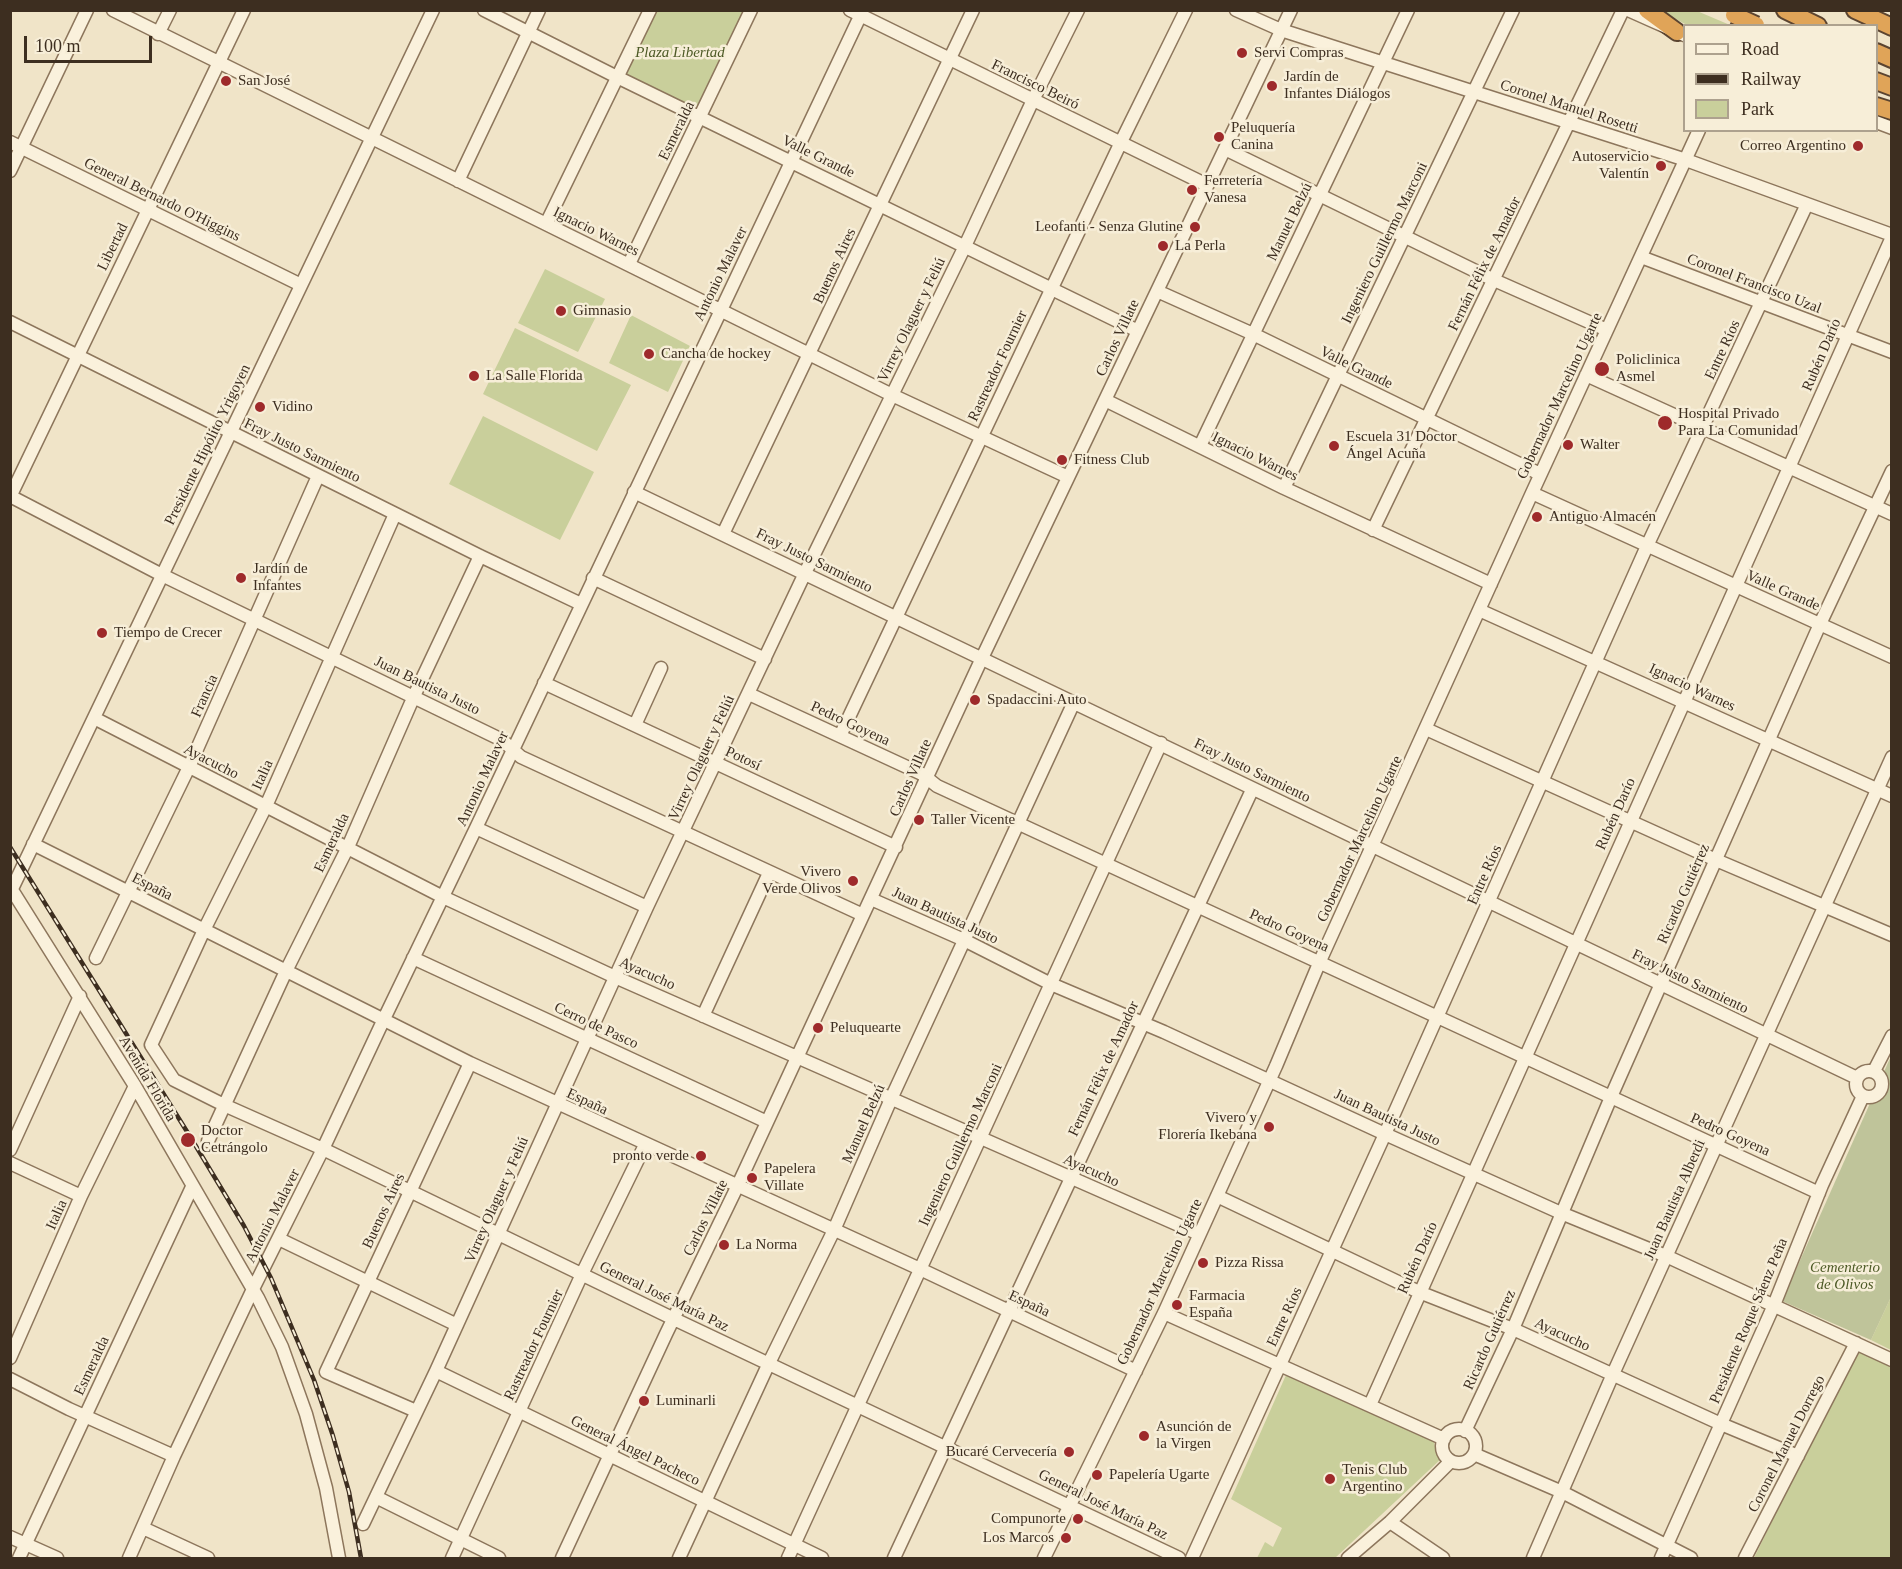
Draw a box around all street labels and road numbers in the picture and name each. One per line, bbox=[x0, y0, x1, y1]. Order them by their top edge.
street label: Francisco Beiró bbox=[988, 56, 1082, 114]
street label: Coronel Manuel Rosetti bbox=[1498, 76, 1640, 138]
street label: Esmeralda bbox=[655, 99, 699, 163]
street label: Valle Grande bbox=[779, 132, 857, 182]
street label: General Bernardo O'Higgins bbox=[81, 154, 243, 246]
street label: Ingeniero Guillermo Marconi bbox=[1338, 159, 1432, 327]
street label: Manuel Belzú bbox=[1263, 180, 1317, 264]
street label: Fernán Félix de Amador bbox=[1445, 194, 1525, 334]
street label: Ignacio Warnes bbox=[550, 203, 642, 261]
street label: Libertad bbox=[94, 220, 132, 274]
street label: Antonio Malaver bbox=[690, 224, 752, 324]
street label: Buenos Aires bbox=[810, 225, 860, 307]
street label: Coronel Francisco Uzal bbox=[1684, 250, 1824, 318]
street label: Virrey Olaguer y Feliú bbox=[874, 255, 950, 385]
street label: Carlos Villate bbox=[1092, 297, 1144, 379]
street label: Rastreador Fournier bbox=[964, 308, 1032, 424]
street label: Gobernador Marcelino Ugarte bbox=[1513, 310, 1607, 482]
street label: Rubén Darío bbox=[1799, 316, 1845, 394]
street label: Entre Ríos bbox=[1701, 317, 1745, 383]
street label: Valle Grande bbox=[1317, 343, 1395, 393]
street label: Presidente Hipólito Yrigoyen bbox=[161, 362, 255, 528]
street label: Fray Justo Sarmiento bbox=[241, 415, 363, 487]
street label: Ignacio Warnes bbox=[1209, 428, 1301, 486]
street label: Fray Justo Sarmiento bbox=[753, 525, 875, 597]
street label: Valle Grande bbox=[1743, 567, 1823, 615]
street label: Juan Bautista Justo bbox=[371, 653, 483, 719]
street label: Ignacio Warnes bbox=[1646, 660, 1738, 716]
street label: Francia bbox=[188, 672, 222, 720]
street label: Virrey Olaguer y Feliú bbox=[665, 693, 739, 823]
street label: Pedro Goyena bbox=[808, 698, 892, 750]
street label: Antonio Malaver bbox=[453, 729, 513, 829]
street label: Fray Justo Sarmiento bbox=[1191, 735, 1313, 807]
street label: Carlos Villate bbox=[886, 737, 936, 819]
street label: Ayacucho bbox=[180, 740, 242, 784]
street label: Potosí bbox=[722, 743, 764, 775]
street label: Gobernador Marcelino Ugarte bbox=[1313, 753, 1407, 925]
street label: Italia bbox=[249, 757, 277, 793]
street label: Rubén Darío bbox=[1592, 775, 1640, 853]
street label: Esmeralda bbox=[310, 811, 354, 875]
street label: Ricardo Gutiérrez bbox=[1654, 841, 1714, 947]
street label: Entre Ríos bbox=[1464, 842, 1506, 908]
street label: España bbox=[129, 869, 175, 905]
street label: Juan Bautista Justo bbox=[889, 884, 1001, 948]
street label: Pedro Goyena bbox=[1246, 905, 1332, 957]
street label: Fray Justo Sarmiento bbox=[1629, 946, 1751, 1018]
street label: Ayacucho bbox=[616, 954, 678, 994]
street label: Cerro de Pasco bbox=[551, 999, 641, 1053]
street label: Fernán Félix de Amador bbox=[1065, 999, 1143, 1139]
street label: Avenida Florida bbox=[114, 1033, 180, 1125]
street label: Ingeniero Guillermo Marconi bbox=[915, 1061, 1007, 1229]
street label: Manuel Belzú bbox=[839, 1082, 889, 1166]
street label: España bbox=[564, 1085, 610, 1119]
street label: Juan Bautista Justo bbox=[1331, 1086, 1443, 1150]
street label: Pedro Goyena bbox=[1687, 1109, 1773, 1161]
street label: Virrey Olaguer y Feliú bbox=[461, 1134, 533, 1266]
street label: Juan Bautista Alberdi bbox=[1640, 1137, 1710, 1263]
street label: Ayacucho bbox=[1060, 1151, 1122, 1191]
street label: Antonio Malaver bbox=[242, 1166, 304, 1266]
street label: Buenos Aires bbox=[359, 1170, 409, 1252]
street label: Carlos Villate bbox=[680, 1177, 732, 1259]
street label: Gobernador Marcelino Ugarte bbox=[1113, 1196, 1207, 1368]
street label: Italia bbox=[43, 1197, 71, 1233]
street label: Rubén Darío bbox=[1394, 1219, 1442, 1297]
street label: Presidente Roque Sáenz Peña bbox=[1706, 1236, 1792, 1406]
street label: General José María Paz bbox=[596, 1258, 732, 1336]
street label: Entre Ríos bbox=[1263, 1284, 1307, 1350]
street label: Rastreador Fournier bbox=[500, 1287, 568, 1403]
street label: España bbox=[1006, 1287, 1052, 1321]
street label: Ricardo Gutiérrez bbox=[1460, 1287, 1520, 1393]
street label: Ayacucho bbox=[1531, 1314, 1593, 1356]
street label: Esmeralda bbox=[70, 1334, 114, 1398]
street label: Coronel Manuel Dorrego bbox=[1745, 1372, 1829, 1516]
street label: General Ángel Pacheco bbox=[567, 1412, 703, 1490]
street label: General José María Paz bbox=[1035, 1466, 1171, 1544]

